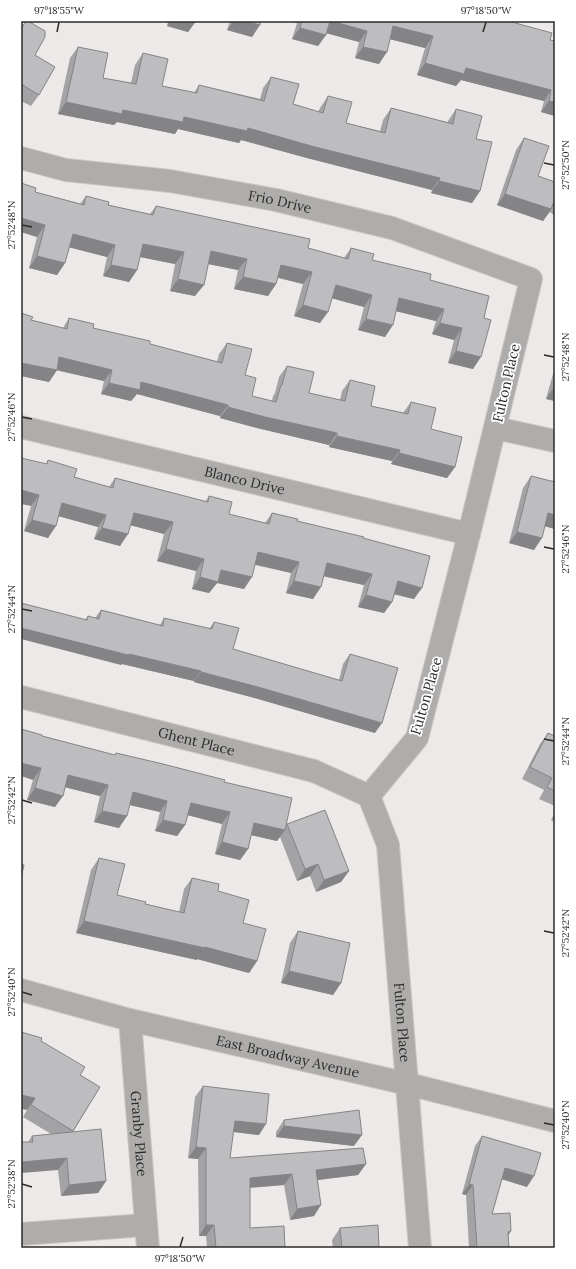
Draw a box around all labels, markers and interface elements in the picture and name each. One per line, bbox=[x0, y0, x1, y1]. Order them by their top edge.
text: 97°18'55"W bbox=[34, 4, 85, 17]
text: 97°18'50"W bbox=[461, 4, 512, 17]
text: 27°52'50"N bbox=[559, 140, 572, 190]
street label: Frio Drive bbox=[247, 186, 314, 217]
text: 27°52'48"N bbox=[5, 200, 18, 249]
text: 27°52'48"N bbox=[559, 332, 572, 381]
street label: Fulton Place bbox=[488, 342, 524, 424]
text: 27°52'46"N bbox=[5, 392, 18, 441]
street label: Blanco Drive bbox=[203, 462, 287, 499]
text: 27°52'46"N bbox=[559, 524, 572, 573]
text: 27°52'44"N bbox=[5, 584, 18, 633]
street label: Fulton Place bbox=[406, 655, 446, 737]
text: 27°52'44"N bbox=[559, 716, 572, 765]
street label: Ghent Place bbox=[156, 723, 237, 760]
text: 27°52'42"N bbox=[5, 775, 18, 824]
text: 27°52'42"N bbox=[559, 908, 572, 957]
text: 27°52'40"N bbox=[5, 967, 18, 1017]
street label: Fulton Place bbox=[390, 982, 414, 1063]
street label: East Broadway Avenue bbox=[214, 1031, 362, 1082]
street label: Granby Place bbox=[127, 1090, 151, 1178]
text: 27°52'40"N bbox=[559, 1100, 572, 1150]
text: 27°52'38"N bbox=[5, 1159, 18, 1209]
text: 97°18'50"W bbox=[155, 1252, 206, 1265]

